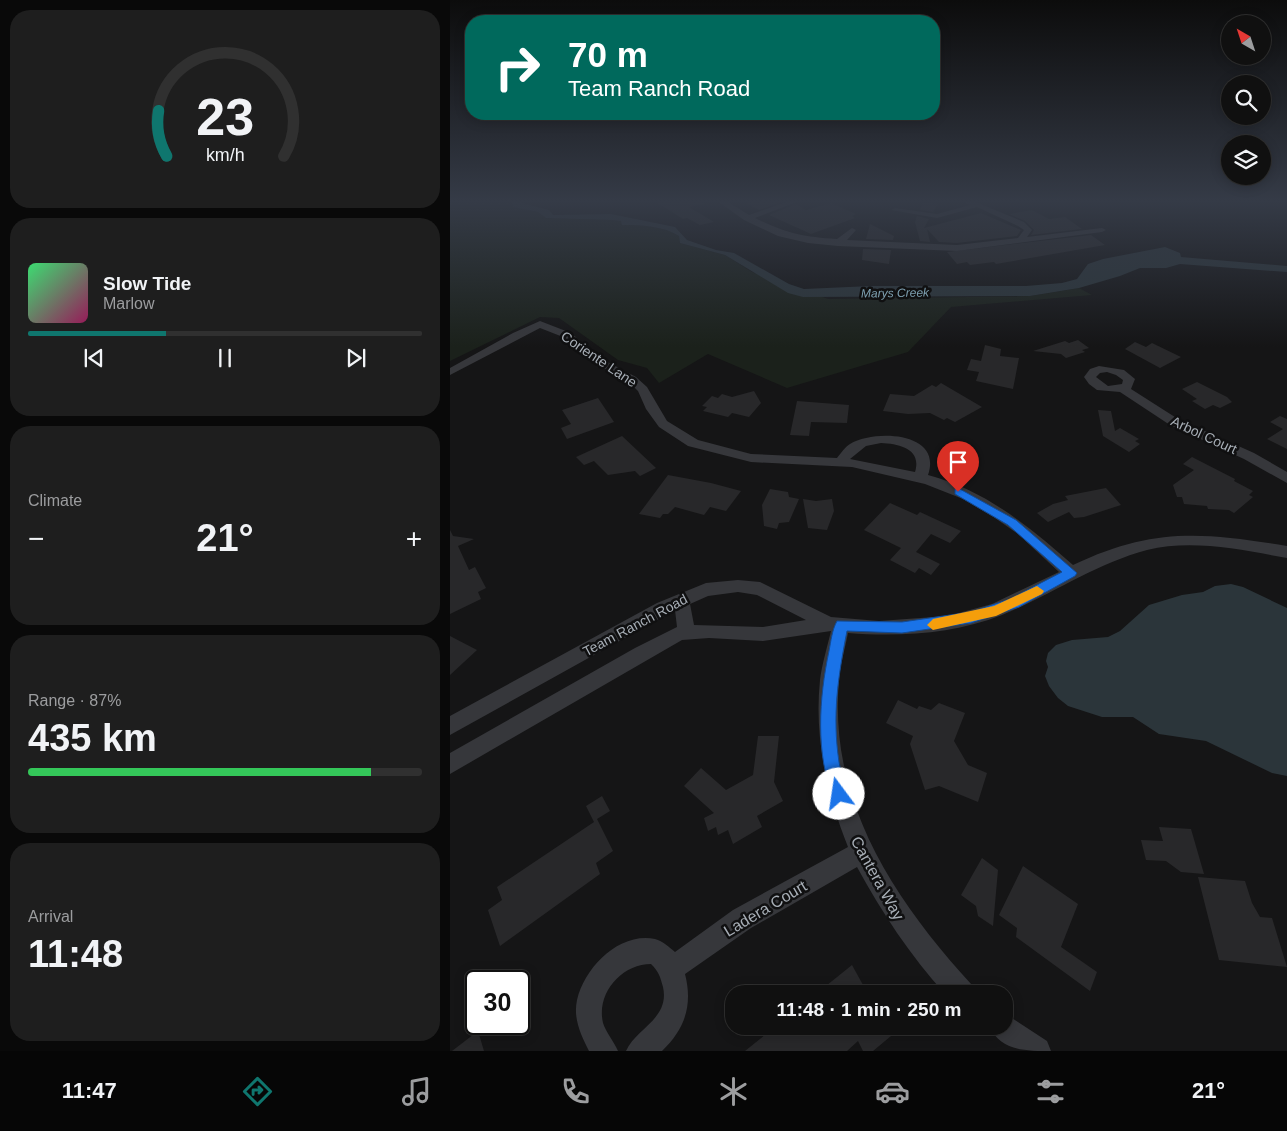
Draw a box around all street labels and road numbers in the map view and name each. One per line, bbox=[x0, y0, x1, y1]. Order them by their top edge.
street label: Coriente Lane bbox=[558, 328, 640, 390]
street label: Arbol Court bbox=[1169, 413, 1240, 457]
street label: Team Ranch Road bbox=[580, 591, 690, 659]
street label: Cantera Way bbox=[848, 834, 907, 923]
street label: Ladera Court bbox=[721, 877, 810, 940]

